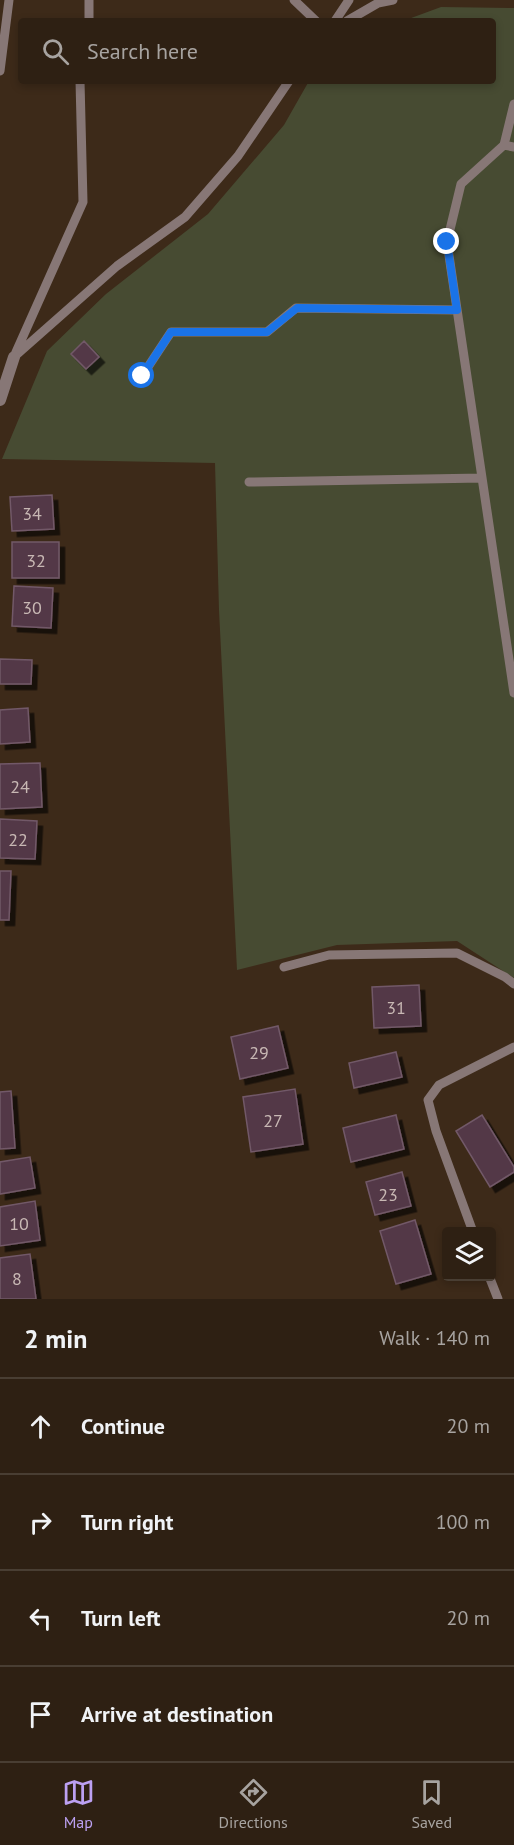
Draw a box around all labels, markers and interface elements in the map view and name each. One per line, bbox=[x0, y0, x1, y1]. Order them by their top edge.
search box bbox=[18, 18, 496, 84]
icon: search bbox=[39, 35, 72, 68]
text: Search here bbox=[87, 37, 198, 65]
route end bbox=[433, 228, 459, 254]
route start bbox=[128, 362, 154, 388]
house number: 34 bbox=[22, 502, 42, 525]
house number: 32 bbox=[26, 549, 46, 572]
house number: 30 bbox=[22, 596, 42, 619]
house number: 24 bbox=[10, 775, 30, 798]
house number: 22 bbox=[8, 828, 28, 851]
house number: 31 bbox=[386, 996, 406, 1019]
house number: 29 bbox=[249, 1041, 269, 1064]
house number: 27 bbox=[263, 1109, 283, 1132]
house number: 23 bbox=[378, 1183, 398, 1206]
house number: 10 bbox=[9, 1212, 29, 1235]
map controls bbox=[442, 1227, 496, 1281]
button: layers bbox=[442, 1227, 496, 1281]
house number: 8 bbox=[12, 1267, 22, 1290]
text: 2 min bbox=[24, 1322, 87, 1355]
text: Walk · 140 m bbox=[379, 1325, 490, 1351]
icon: ahead bbox=[24, 1410, 57, 1443]
text: Continue bbox=[81, 1412, 165, 1440]
text: 20 m bbox=[447, 1413, 490, 1439]
icon: right bbox=[24, 1506, 57, 1539]
text: Turn right bbox=[81, 1508, 173, 1536]
text: 100 m bbox=[436, 1509, 490, 1535]
icon: left bbox=[24, 1602, 57, 1635]
text: Turn left bbox=[81, 1604, 161, 1632]
text: 20 m bbox=[447, 1605, 490, 1631]
icon: arrive bbox=[24, 1698, 57, 1731]
text: Arrive at destination bbox=[81, 1700, 273, 1728]
tab: Map bbox=[62, 1776, 95, 1832]
tab: Directions bbox=[219, 1776, 288, 1832]
tab: Saved bbox=[411, 1776, 452, 1832]

